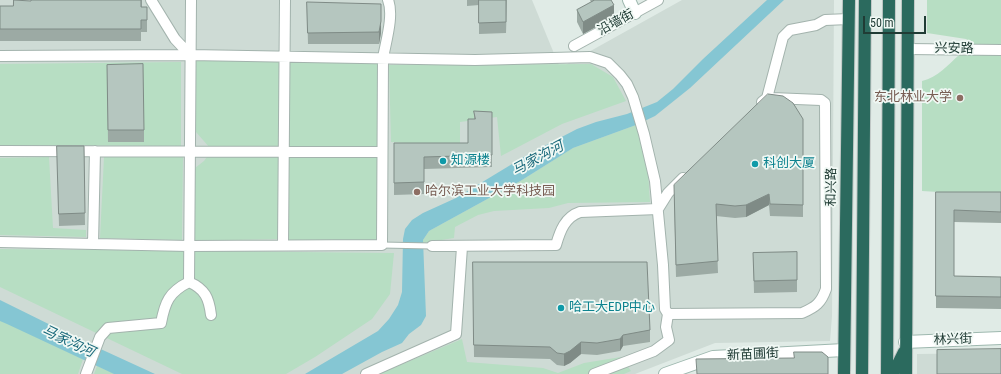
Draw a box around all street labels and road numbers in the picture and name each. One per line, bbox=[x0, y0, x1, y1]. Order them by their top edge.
street label: 沿墙街 bbox=[595, 7, 637, 39]
street label: 兴安路 bbox=[934, 41, 974, 57]
street label: 和兴路 bbox=[824, 167, 840, 207]
street label: 林兴街 bbox=[933, 332, 973, 348]
street label: 新苗圃街 bbox=[727, 346, 779, 364]

